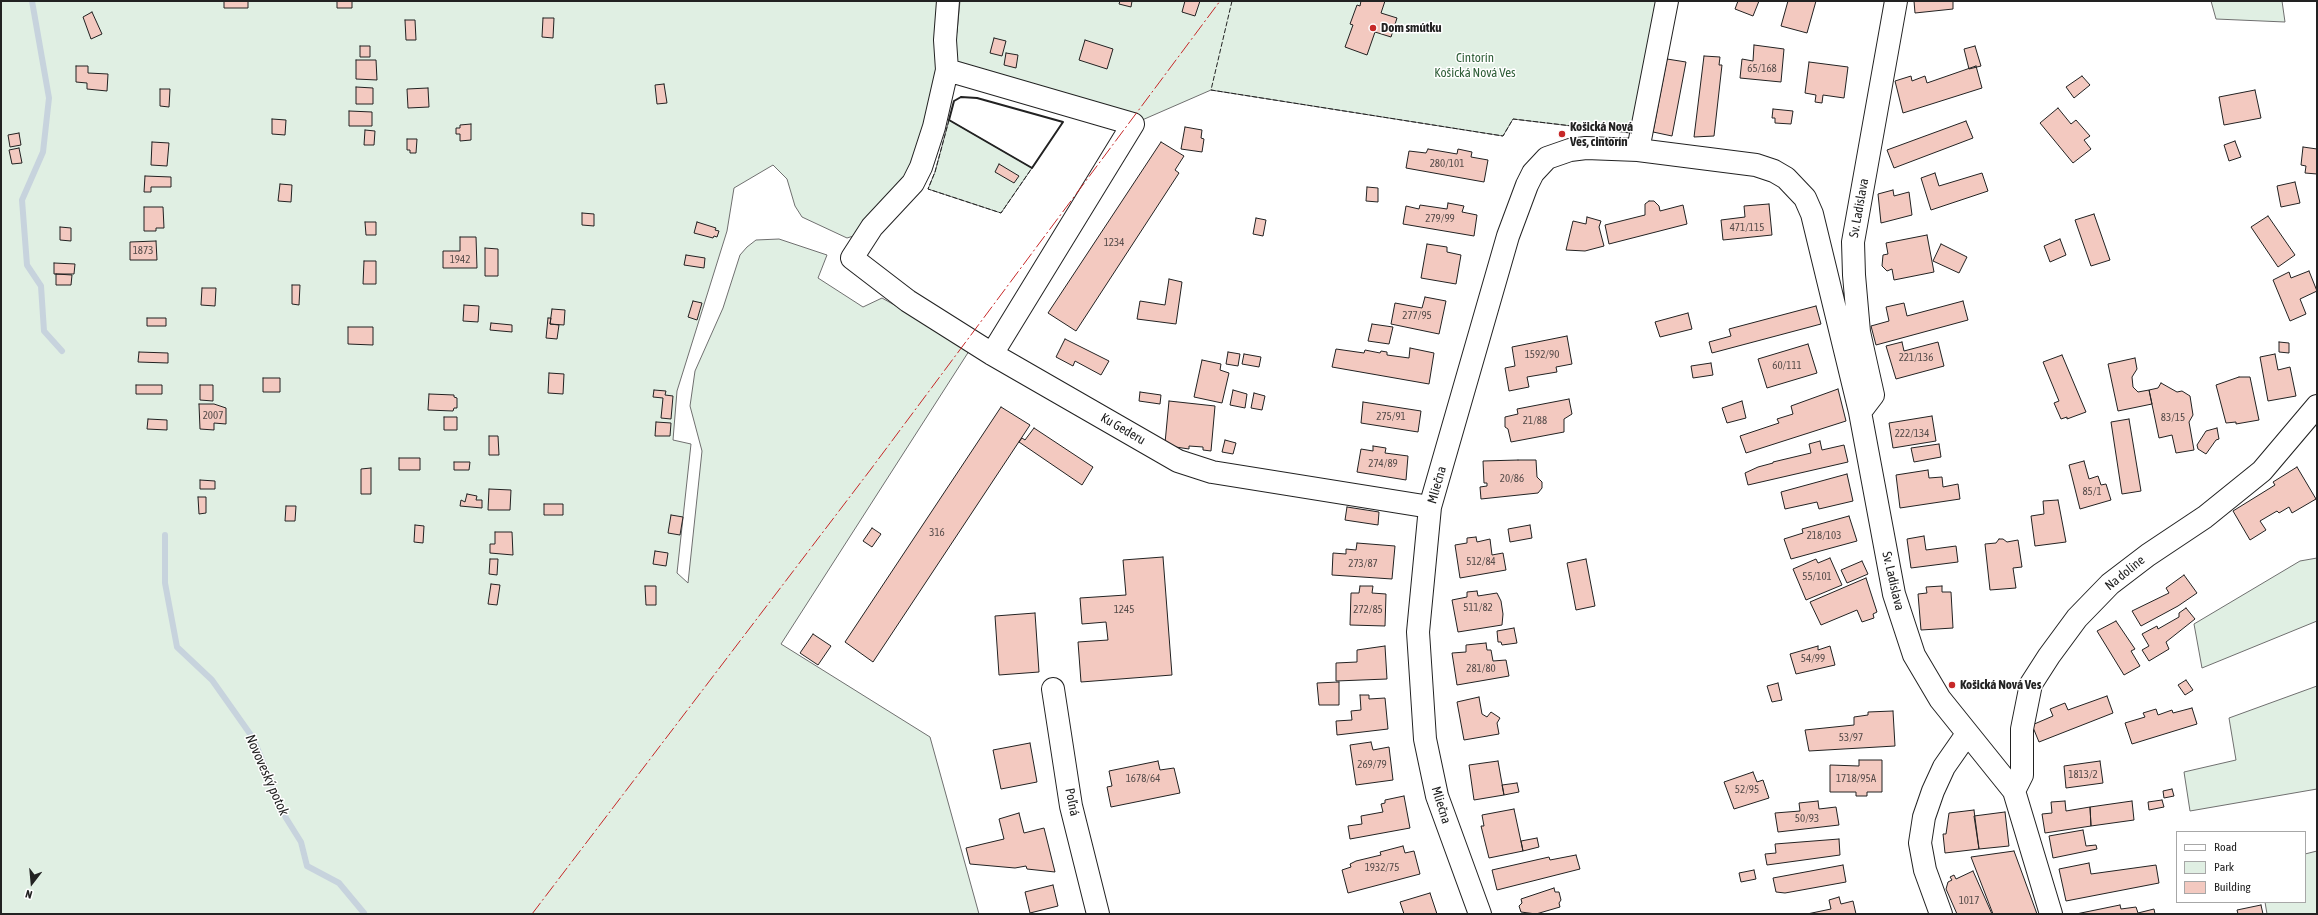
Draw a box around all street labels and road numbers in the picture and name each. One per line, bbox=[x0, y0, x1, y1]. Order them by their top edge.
street label: Sv. Ladislava bbox=[1846, 177, 1872, 239]
street label: Ku Gederu bbox=[1098, 410, 1148, 448]
street label: Mliečna bbox=[1424, 465, 1450, 505]
street label: Sv. Ladislava bbox=[1879, 550, 1907, 612]
street label: Na doline bbox=[2102, 552, 2148, 594]
street label: Mliečna bbox=[1428, 784, 1454, 826]
street label: Poľná bbox=[1062, 787, 1082, 817]

